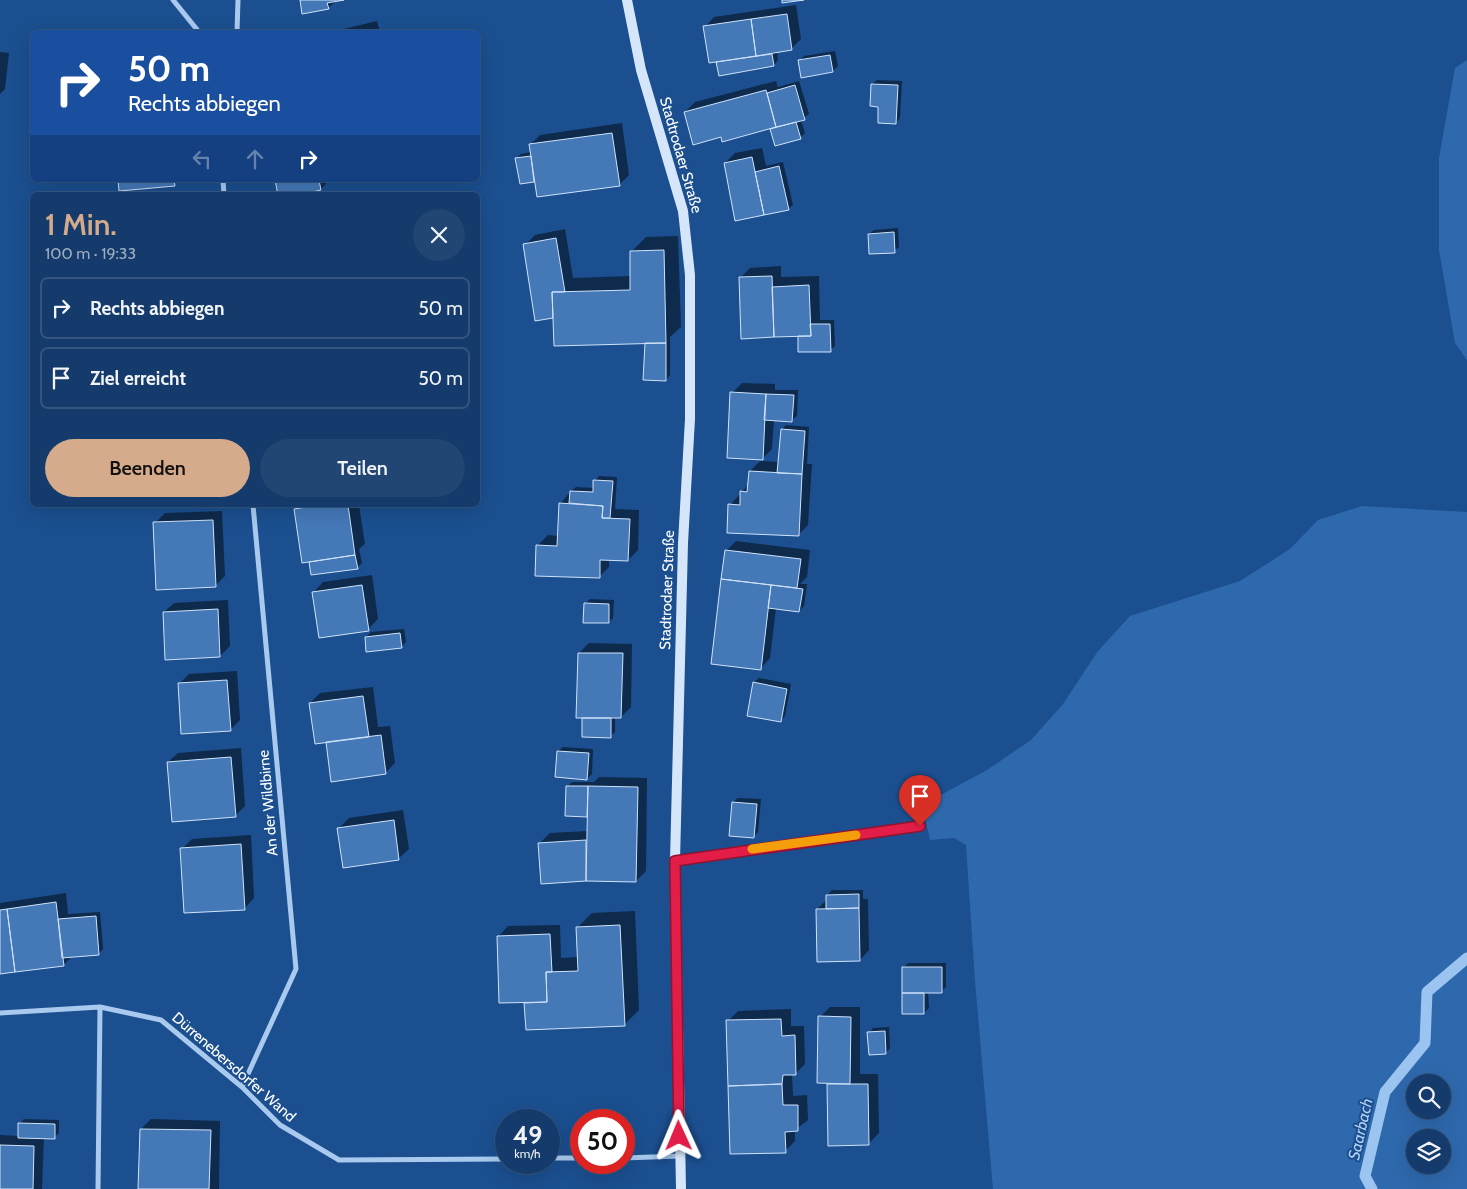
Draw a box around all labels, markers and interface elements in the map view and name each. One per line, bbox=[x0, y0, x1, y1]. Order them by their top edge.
text: 50 m bbox=[128, 47, 210, 90]
icon: right bbox=[45, 50, 110, 115]
text: Rechts abbiegen bbox=[128, 90, 281, 117]
street label: Stadtrodaer Straße bbox=[656, 95, 706, 215]
icon: left bbox=[188, 145, 216, 173]
icon: ahead bbox=[241, 145, 269, 173]
icon: right bbox=[294, 145, 322, 173]
text: 1 Min. bbox=[45, 206, 117, 243]
button: close bbox=[413, 209, 465, 261]
text: 100 m · 19:33 bbox=[45, 244, 136, 263]
icon: right bbox=[47, 294, 75, 322]
text: Rechts abbiegen bbox=[90, 297, 224, 320]
text: 50 m bbox=[419, 297, 463, 320]
icon: arrive bbox=[47, 364, 75, 392]
text: Ziel erreicht bbox=[90, 367, 186, 390]
text: 50 m bbox=[419, 367, 463, 390]
button: Beenden bbox=[45, 439, 250, 497]
button: Teilen bbox=[260, 439, 465, 497]
street label: Stadtrodaer Straße bbox=[656, 529, 678, 650]
street label: An der Wildbirne bbox=[254, 749, 282, 857]
pin bbox=[899, 775, 941, 826]
icon: arrive bbox=[906, 782, 934, 810]
street label: Dürrenebersdorfer Wand bbox=[168, 1008, 300, 1126]
map controls bbox=[1406, 1074, 1451, 1174]
button: search bbox=[1406, 1074, 1451, 1119]
water label: Saarbach bbox=[1344, 1097, 1377, 1162]
speed limit sign: 50 bbox=[570, 1109, 635, 1174]
position arrow bbox=[652, 1109, 704, 1161]
text: 49 bbox=[513, 1120, 542, 1150]
button: layers bbox=[1406, 1129, 1451, 1174]
text: km/h bbox=[514, 1146, 541, 1161]

